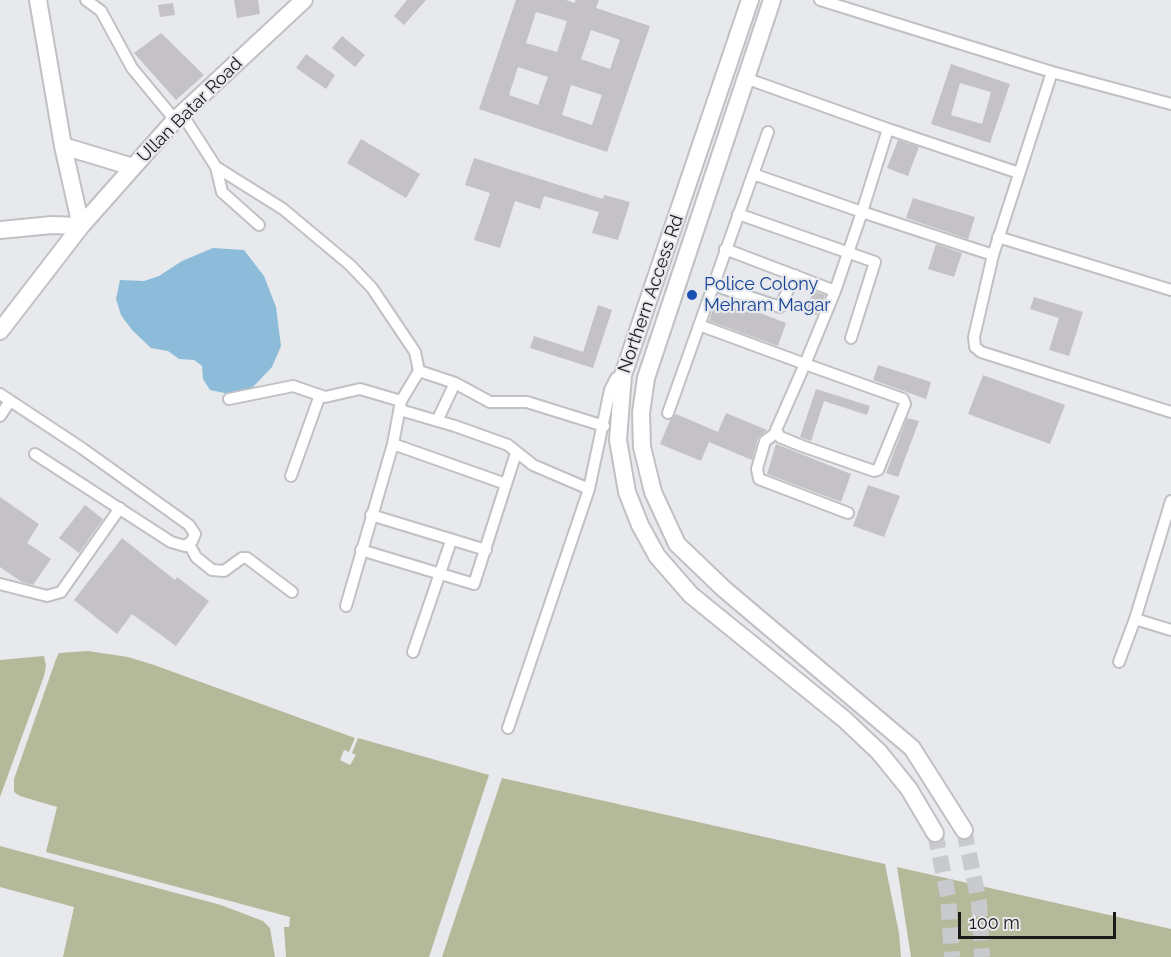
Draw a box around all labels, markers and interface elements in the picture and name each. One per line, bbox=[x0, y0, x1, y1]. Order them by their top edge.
street label: Ullan Batar Road bbox=[133, 53, 247, 167]
street label: Northern Access Rd bbox=[614, 212, 688, 376]
place label: Police Colony Mehram Magar bbox=[704, 274, 831, 316]
marker: Police Colony Mehram Magar bbox=[685, 288, 699, 302]
scale bar bbox=[961, 900, 1118, 938]
text: 100 m bbox=[969, 912, 1020, 933]

